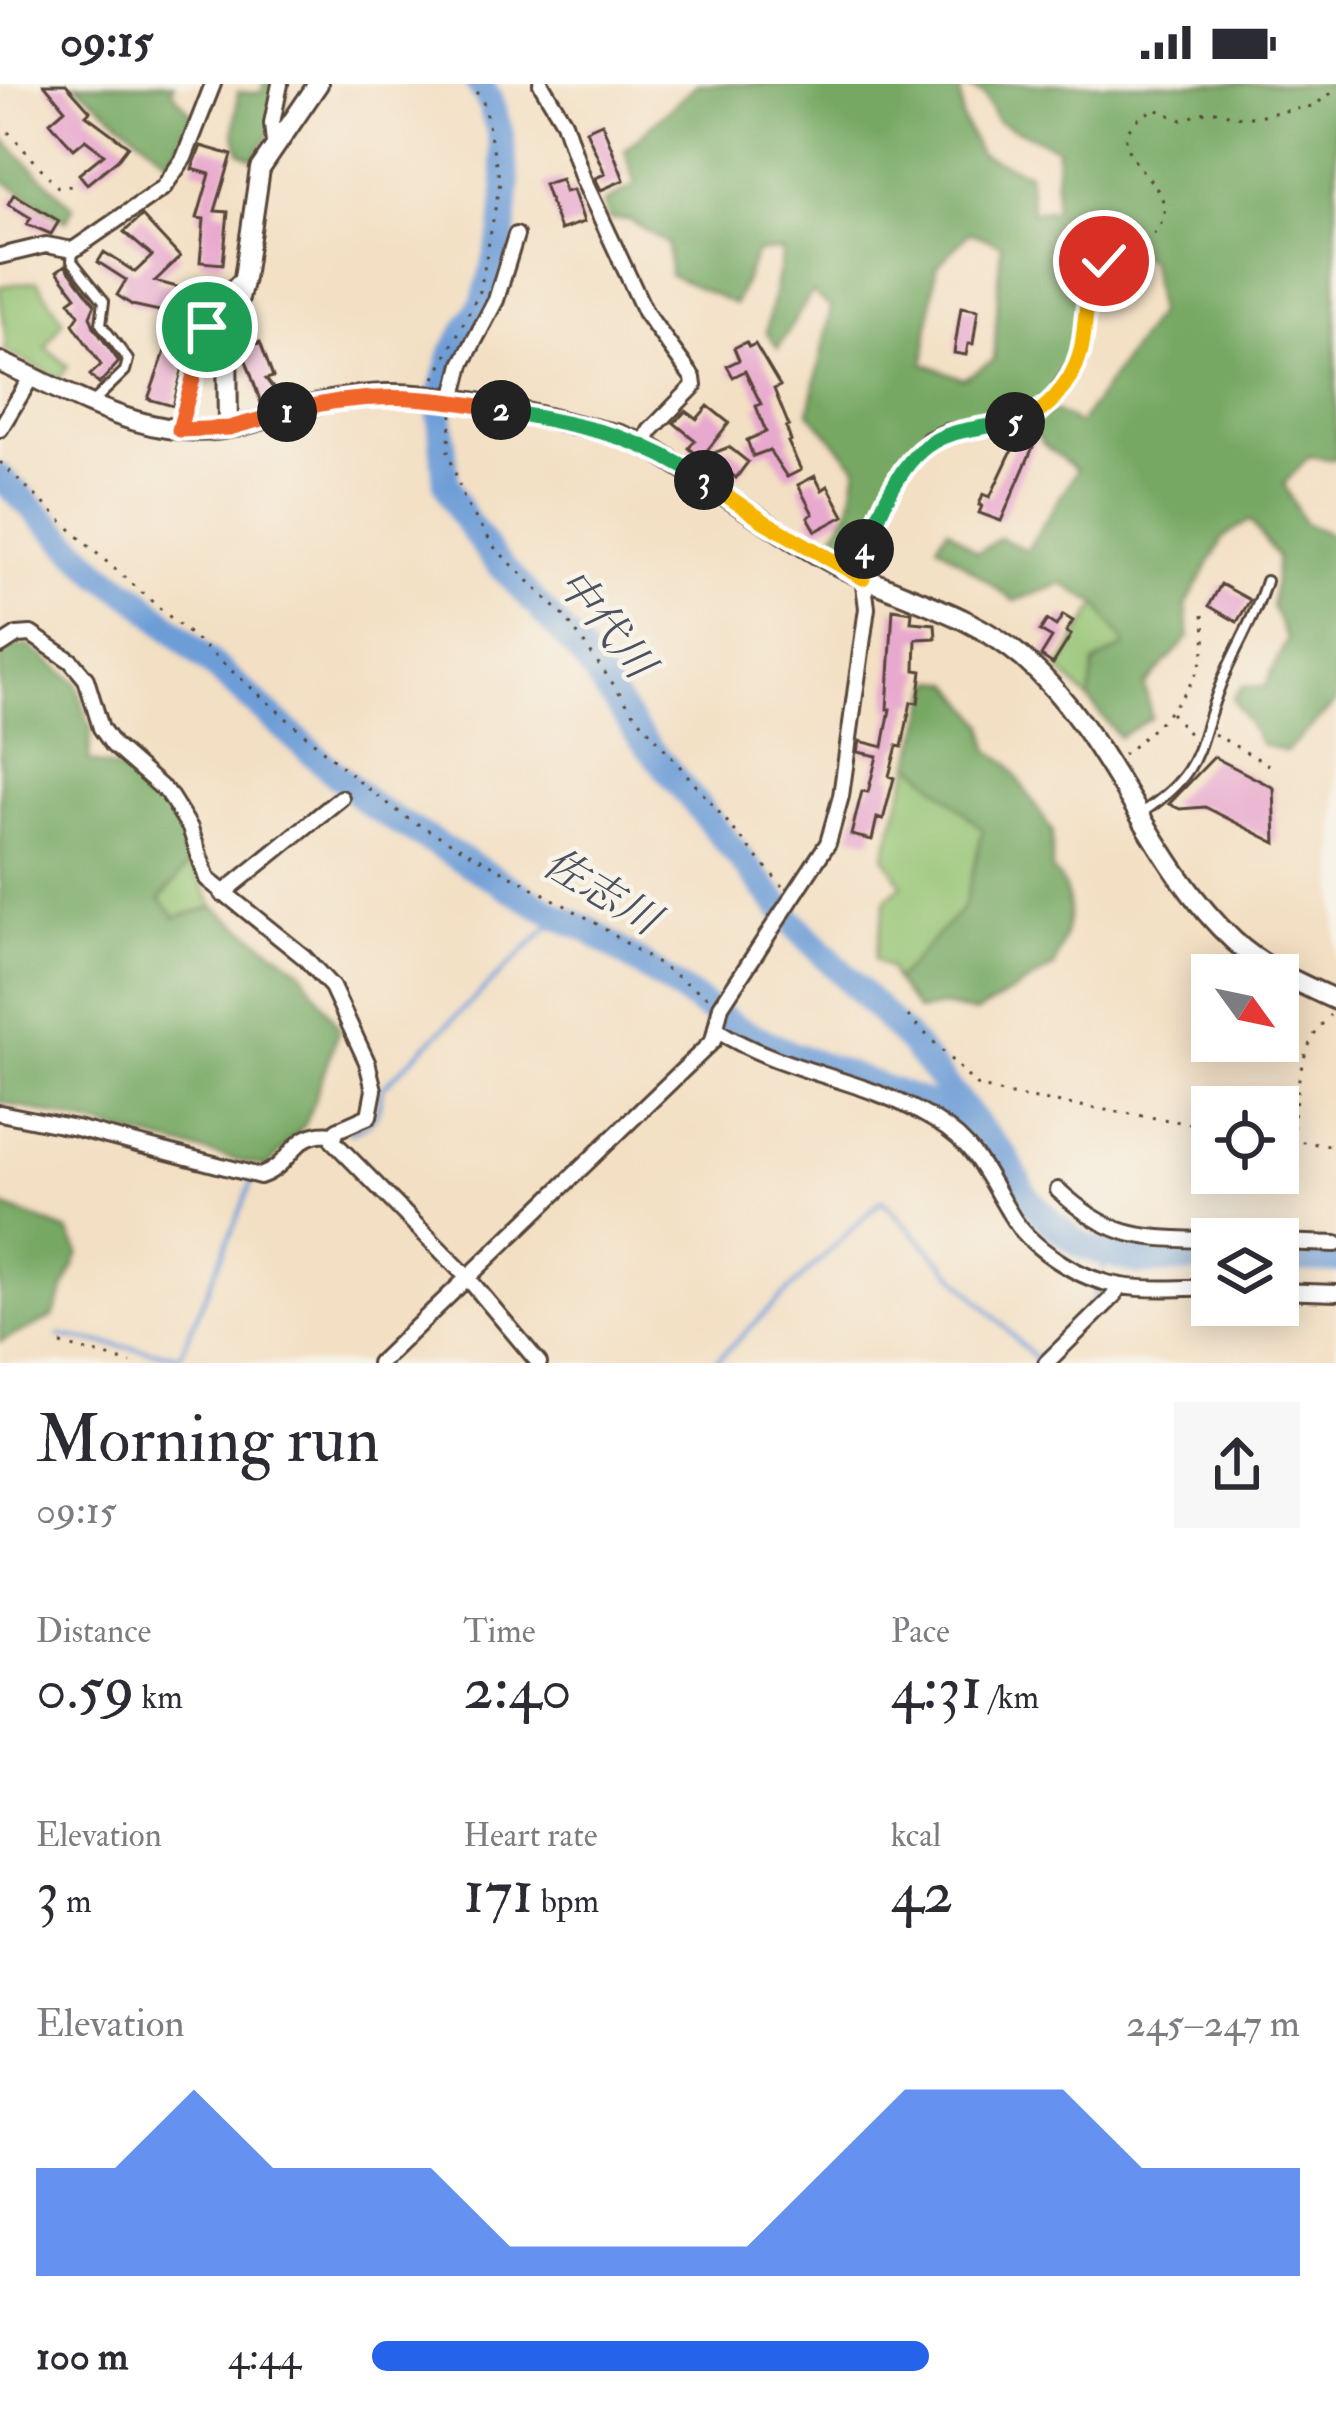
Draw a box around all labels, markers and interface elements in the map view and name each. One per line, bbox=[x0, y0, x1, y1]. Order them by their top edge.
text: 09:15 bbox=[60, 14, 153, 70]
pin bbox=[1053, 210, 1155, 312]
icon: check bbox=[1071, 228, 1137, 294]
pin bbox=[156, 276, 258, 378]
icon: arrive bbox=[174, 294, 240, 360]
pin: 2 bbox=[471, 380, 531, 440]
pin: 1 bbox=[257, 382, 317, 442]
text: 2 bbox=[493, 389, 509, 430]
text: 1 bbox=[281, 391, 293, 432]
pin: 5 bbox=[985, 392, 1045, 452]
text: 5 bbox=[1008, 401, 1022, 442]
pin: 3 bbox=[674, 450, 734, 510]
text: 3 bbox=[698, 459, 710, 500]
pin: 4 bbox=[834, 519, 894, 579]
text: 4 bbox=[855, 528, 873, 569]
water label: 中代川 bbox=[545, 559, 667, 692]
water label: 佐志川 bbox=[534, 837, 672, 949]
north arrow bbox=[1191, 954, 1299, 1062]
map controls bbox=[1191, 954, 1299, 1326]
button: locate bbox=[1191, 1086, 1299, 1194]
button: layers bbox=[1191, 1218, 1299, 1326]
text: Morning run bbox=[36, 1399, 380, 1482]
button: share bbox=[1174, 1402, 1300, 1528]
text: 09:15 bbox=[36, 1486, 117, 1535]
text: Distance bbox=[36, 1611, 151, 1652]
text: Time bbox=[463, 1611, 535, 1652]
text: Pace bbox=[891, 1611, 950, 1652]
text: 0.59 bbox=[36, 1652, 135, 1727]
text: 2:40 bbox=[463, 1652, 572, 1727]
text: 4:31 bbox=[891, 1652, 982, 1727]
text: km bbox=[135, 1677, 183, 1718]
text: /km bbox=[982, 1677, 1039, 1718]
text: Elevation bbox=[36, 1815, 162, 1856]
text: Heart rate bbox=[463, 1815, 598, 1856]
text: kcal bbox=[891, 1815, 941, 1856]
text: 3 bbox=[36, 1856, 59, 1931]
text: 171 bbox=[463, 1856, 534, 1931]
text: 42 bbox=[891, 1856, 953, 1931]
text: m bbox=[59, 1881, 92, 1922]
text: bpm bbox=[534, 1881, 599, 1922]
text: Elevation bbox=[36, 1999, 185, 2048]
text: 245–247 m bbox=[1126, 1999, 1300, 2048]
text: 100 m bbox=[36, 2332, 128, 2381]
text: 4:44 bbox=[228, 2332, 301, 2381]

